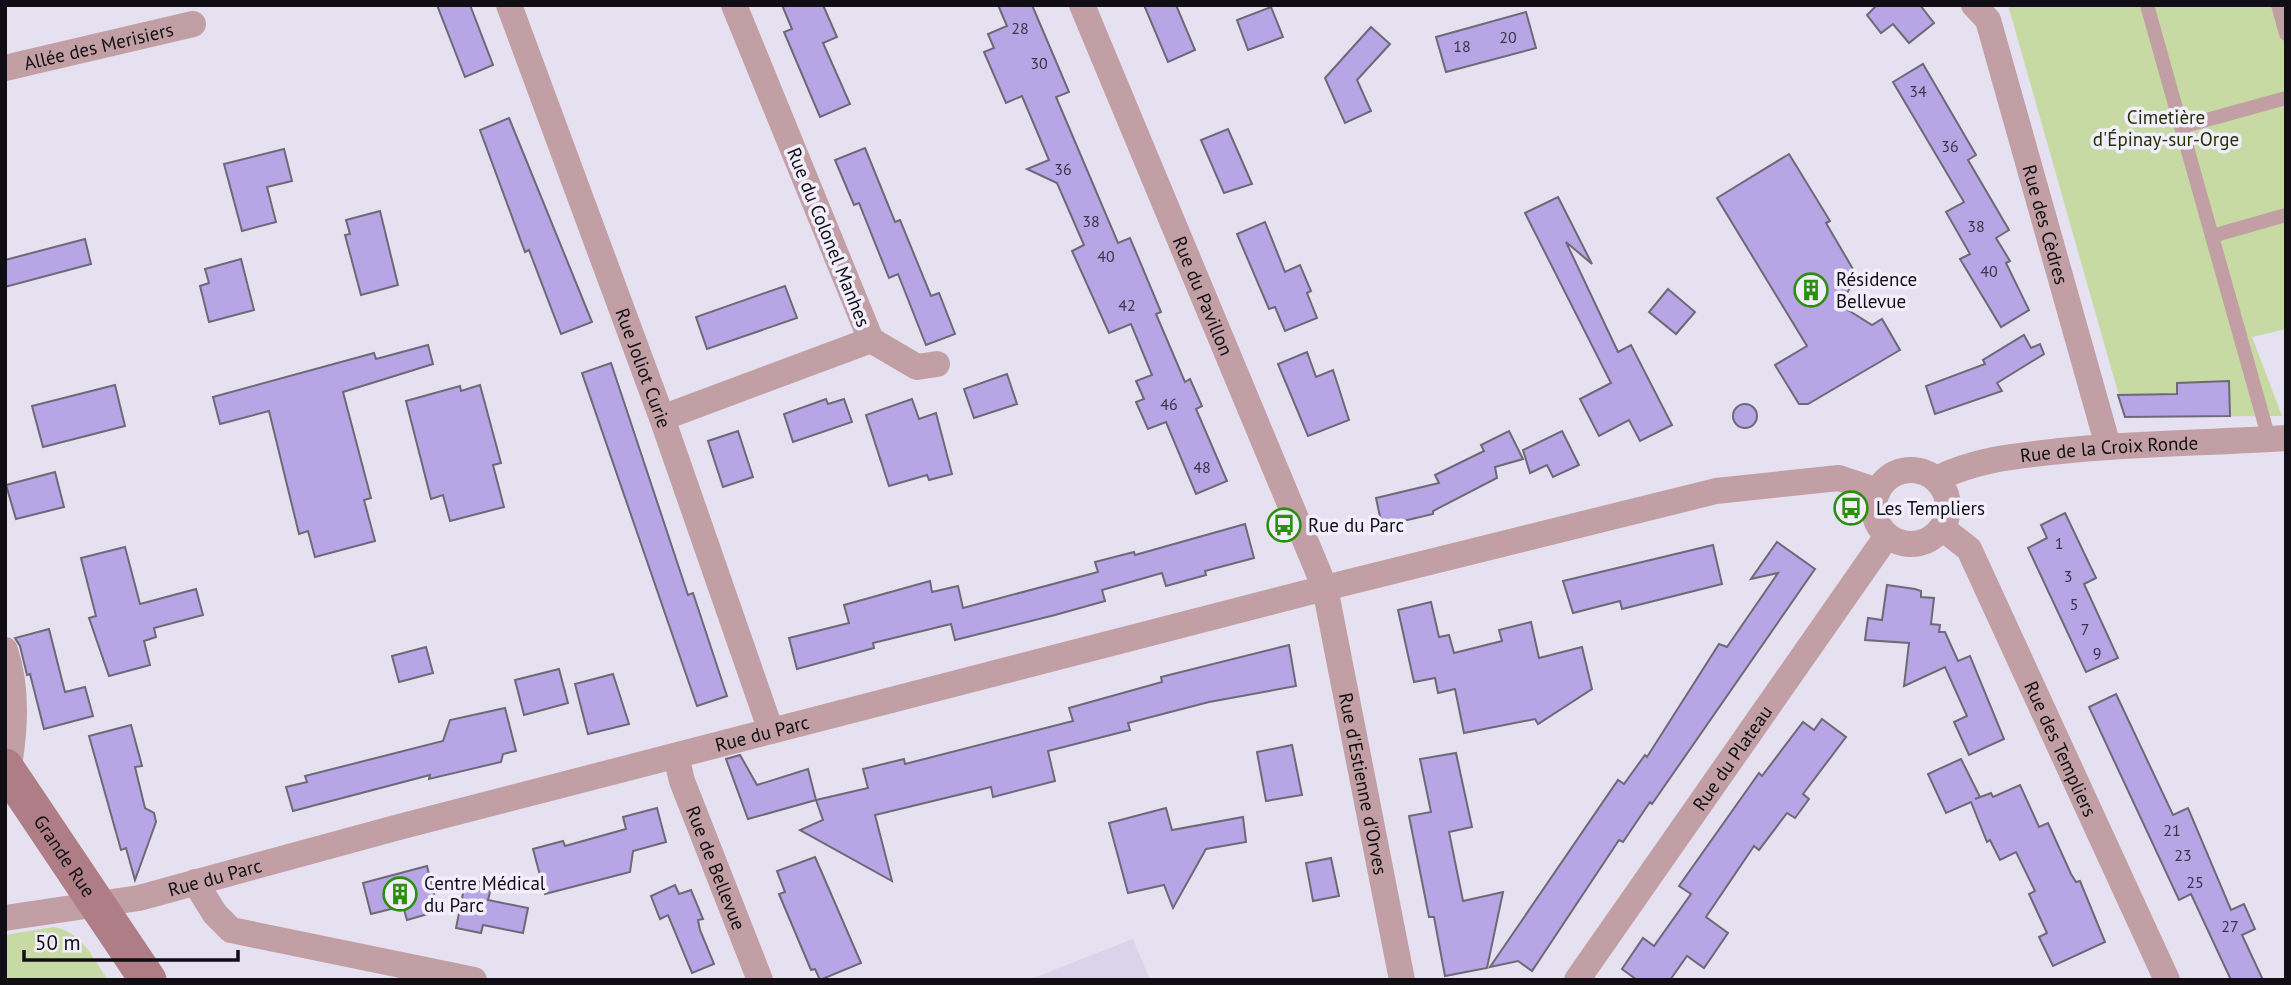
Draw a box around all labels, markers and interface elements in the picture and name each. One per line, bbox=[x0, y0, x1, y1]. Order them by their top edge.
street label: Allée des Merisiers bbox=[21, 17, 176, 75]
house number: 28 bbox=[1011, 18, 1029, 38]
house number: 20 bbox=[1499, 27, 1517, 47]
house number: 18 bbox=[1453, 36, 1471, 56]
house number: 30 bbox=[1030, 53, 1048, 73]
house number: 34 bbox=[1909, 81, 1927, 101]
park label: Cimetière d'Épinay-sur-Orge bbox=[2093, 105, 2239, 151]
house number: 36 bbox=[1941, 136, 1959, 156]
street label: Rue du Colonel Manhes bbox=[782, 144, 876, 330]
house number: 36 bbox=[1054, 159, 1072, 179]
street label: Rue des Cèdres bbox=[2017, 162, 2074, 287]
house number: 38 bbox=[1082, 211, 1100, 231]
house number: 38 bbox=[1967, 216, 1985, 236]
street label: Rue du Pavillon bbox=[1168, 232, 1239, 359]
house number: 40 bbox=[1097, 246, 1115, 266]
house number: 40 bbox=[1980, 261, 1998, 281]
place label: Résidence Bellevue bbox=[1836, 267, 1917, 313]
building icon: Résidence Bellevue bbox=[1792, 271, 1830, 309]
house number: 42 bbox=[1118, 295, 1136, 315]
street label: Rue Joliot Curie bbox=[610, 305, 677, 431]
house number: 46 bbox=[1160, 394, 1178, 414]
street label: Rue de la Croix Ronde bbox=[2019, 430, 2199, 468]
house number: 48 bbox=[1193, 457, 1211, 477]
bus stop icon: Les Templiers bbox=[1832, 489, 1870, 527]
place label: Les Templiers bbox=[1876, 496, 1985, 520]
bus stop icon: Rue du Parc bbox=[1265, 506, 1303, 544]
place label: Rue du Parc bbox=[1308, 513, 1404, 537]
house number: 1 bbox=[2055, 533, 2063, 553]
house number: 3 bbox=[2064, 566, 2072, 586]
house number: 5 bbox=[2070, 594, 2078, 614]
house number: 7 bbox=[2081, 619, 2089, 639]
house number: 9 bbox=[2093, 643, 2101, 663]
street label: Rue des Templiers bbox=[2019, 677, 2102, 820]
street label: Rue d'Estienne d'Orves bbox=[1334, 690, 1393, 877]
street label: Rue du Plateau bbox=[1687, 701, 1777, 815]
street label: Rue du Parc bbox=[713, 710, 812, 757]
street label: Rue de Bellevue bbox=[681, 802, 751, 933]
street label: Grande Rue bbox=[28, 810, 101, 902]
house number: 21 bbox=[2163, 820, 2181, 840]
house number: 23 bbox=[2174, 845, 2192, 865]
street label: Rue du Parc bbox=[165, 853, 264, 902]
place label: Centre Médical du Parc bbox=[424, 871, 546, 917]
house number: 25 bbox=[2186, 872, 2204, 892]
building icon: Centre Médical du Parc bbox=[381, 875, 419, 913]
house number: 27 bbox=[2221, 916, 2239, 936]
scale bar bbox=[24, 918, 238, 962]
text: 50 m bbox=[35, 929, 81, 956]

